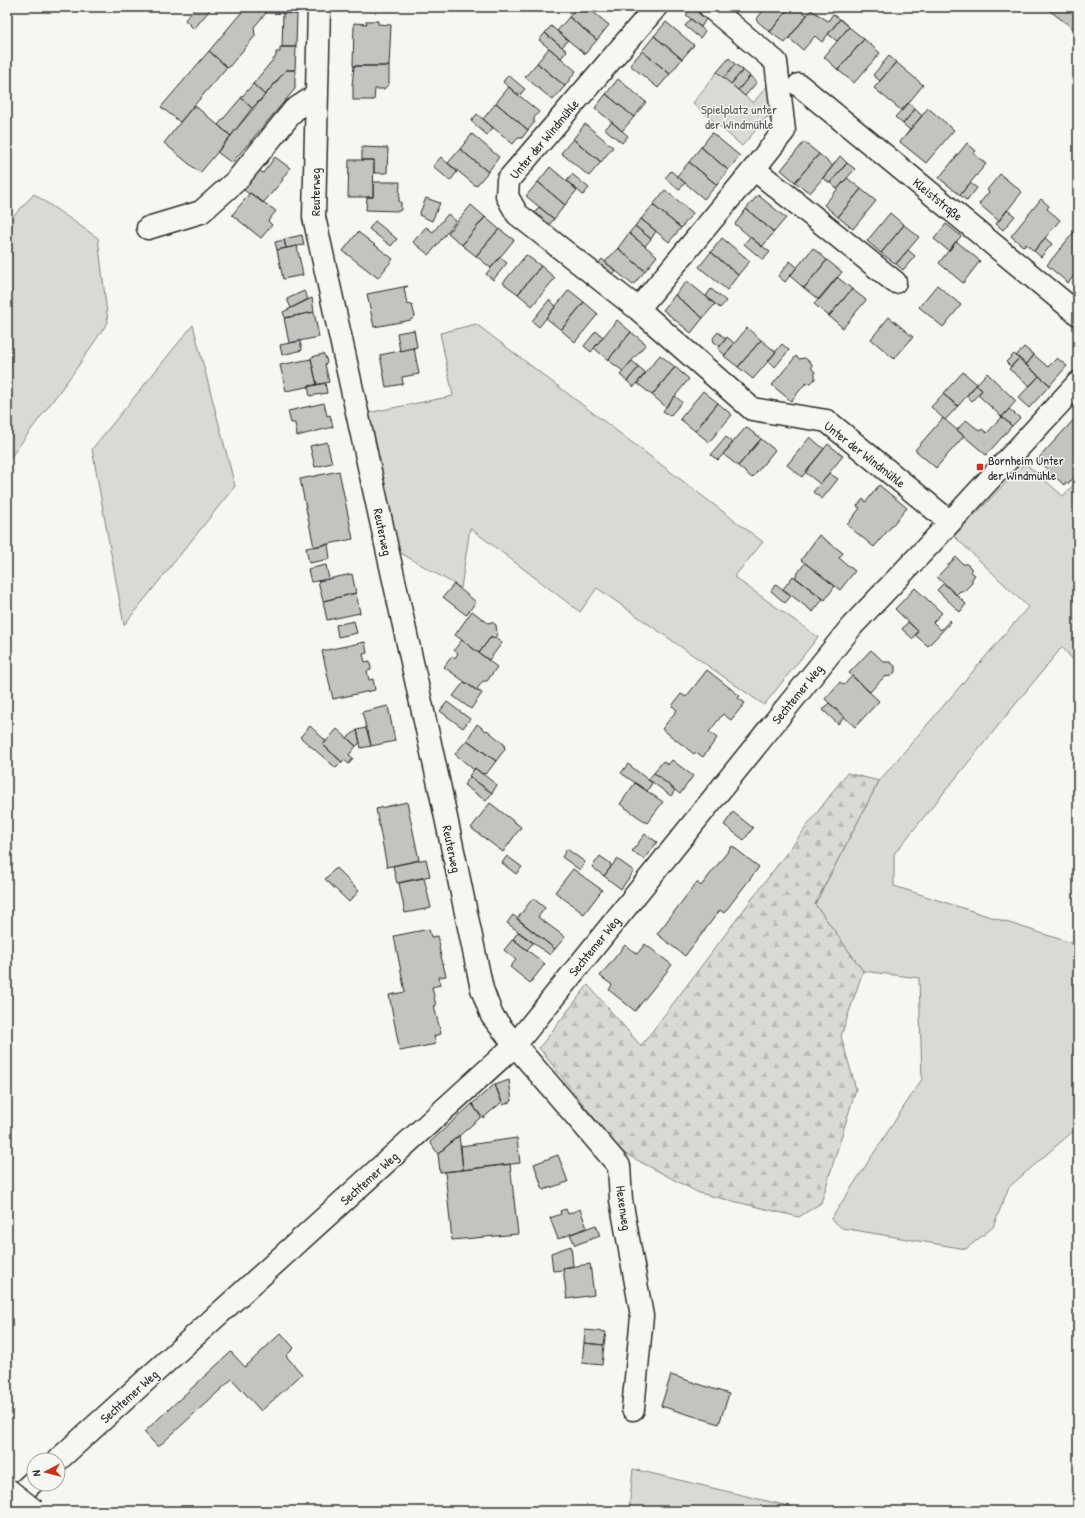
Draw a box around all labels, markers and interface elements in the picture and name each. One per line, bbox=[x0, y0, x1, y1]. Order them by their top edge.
street label: Unter der Windmühle bbox=[505, 95, 583, 183]
park label: Spielplatz unter der Windmühle bbox=[701, 100, 777, 133]
street label: Reuterweg bbox=[306, 168, 324, 216]
street label: Kleiststraße bbox=[909, 173, 967, 225]
street label: Unter der Windmühle bbox=[820, 416, 910, 492]
place label: Bornheim Unter der Windmühle bbox=[988, 451, 1064, 484]
marker: Bornheim Unter der Windmühle bbox=[975, 462, 985, 472]
street label: Reuterweg bbox=[369, 507, 397, 558]
street label: Sechtemer Weg bbox=[767, 660, 827, 728]
street label: Reuterweg bbox=[438, 824, 466, 875]
street label: Sechtemer Weg bbox=[564, 912, 624, 980]
street label: Sechtemer Weg bbox=[336, 1147, 402, 1209]
street label: Hexenweg bbox=[612, 1184, 636, 1232]
street label: Sechtemer Weg bbox=[96, 1365, 162, 1427]
north arrow bbox=[26, 1452, 66, 1492]
text: N bbox=[29, 1469, 43, 1477]

